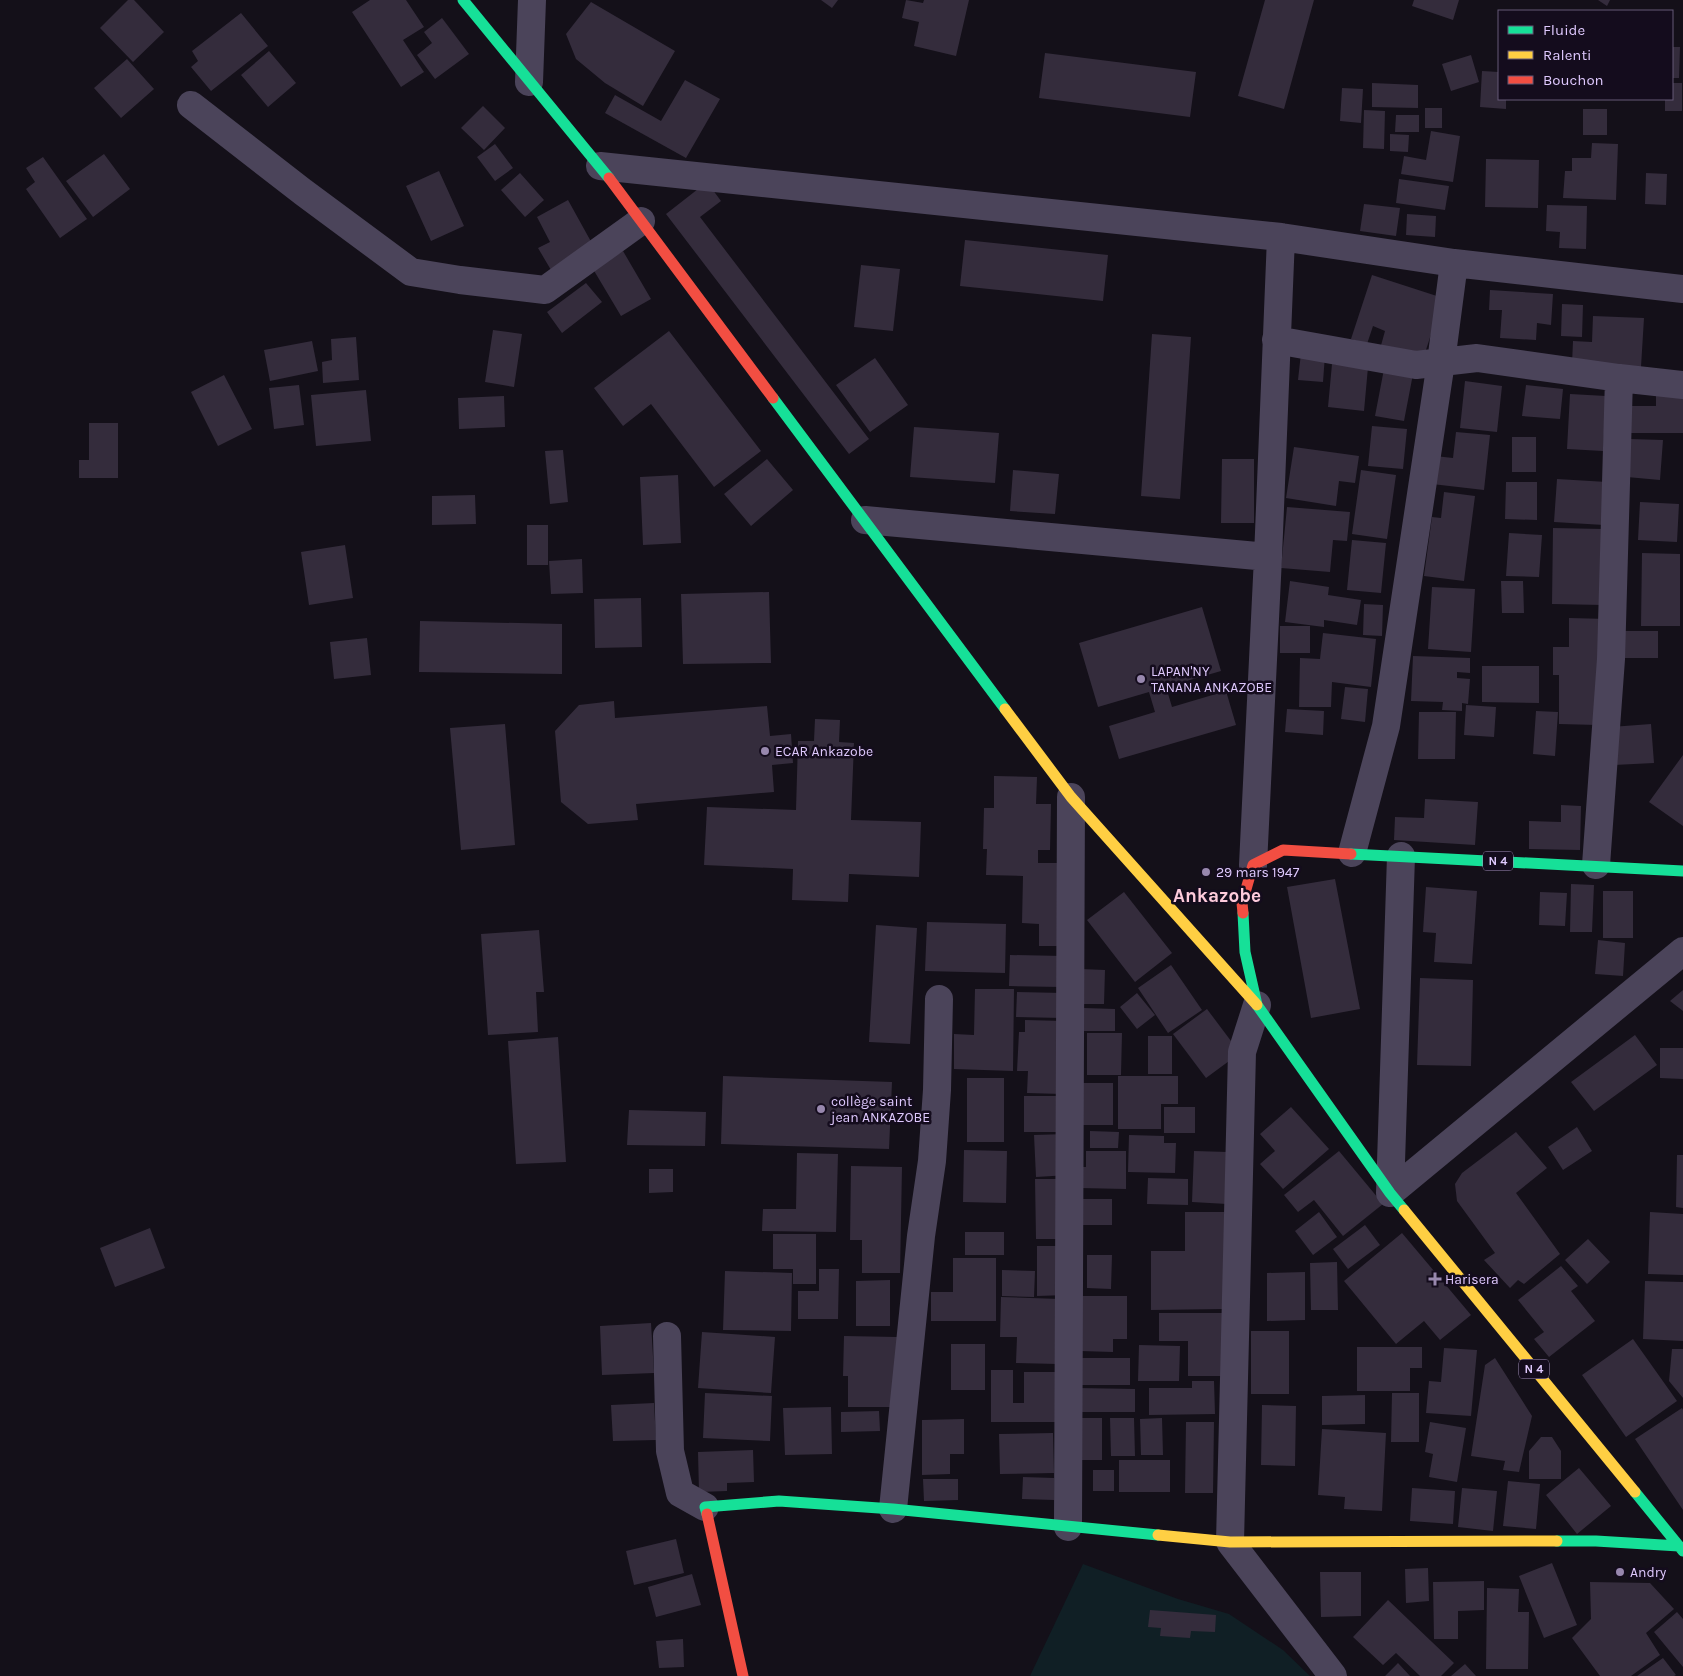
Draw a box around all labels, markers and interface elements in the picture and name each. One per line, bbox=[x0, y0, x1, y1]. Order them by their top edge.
legend bbox=[1498, 10, 1673, 100]
text: Fluide bbox=[1543, 21, 1585, 39]
text: Ralenti bbox=[1543, 46, 1592, 64]
text: Bouchon bbox=[1543, 71, 1604, 89]
place label: LAPAN'NY TANANA ANKAZOBE bbox=[1151, 663, 1272, 696]
marker: LAPAN'NY TANANA ANKAZOBE bbox=[1135, 673, 1147, 685]
place label: ECAR Ankazobe bbox=[775, 743, 873, 760]
marker: ECAR Ankazobe bbox=[759, 745, 771, 757]
road number: N 4 bbox=[1483, 851, 1513, 870]
place label: 29 mars 1947 bbox=[1216, 864, 1300, 881]
marker: 29 mars 1947 bbox=[1200, 866, 1212, 878]
district label: Ankazobe bbox=[1173, 885, 1261, 907]
place label: collège saint jean ANKAZOBE bbox=[829, 1093, 930, 1126]
marker: collège saint jean ANKAZOBE bbox=[815, 1103, 827, 1115]
place label: Harisera bbox=[1445, 1271, 1499, 1288]
marker: Harisera bbox=[1429, 1273, 1441, 1285]
road number: N 4 bbox=[1519, 1360, 1549, 1378]
place label: Andry bbox=[1630, 1564, 1667, 1581]
marker: Andry bbox=[1614, 1566, 1626, 1578]

